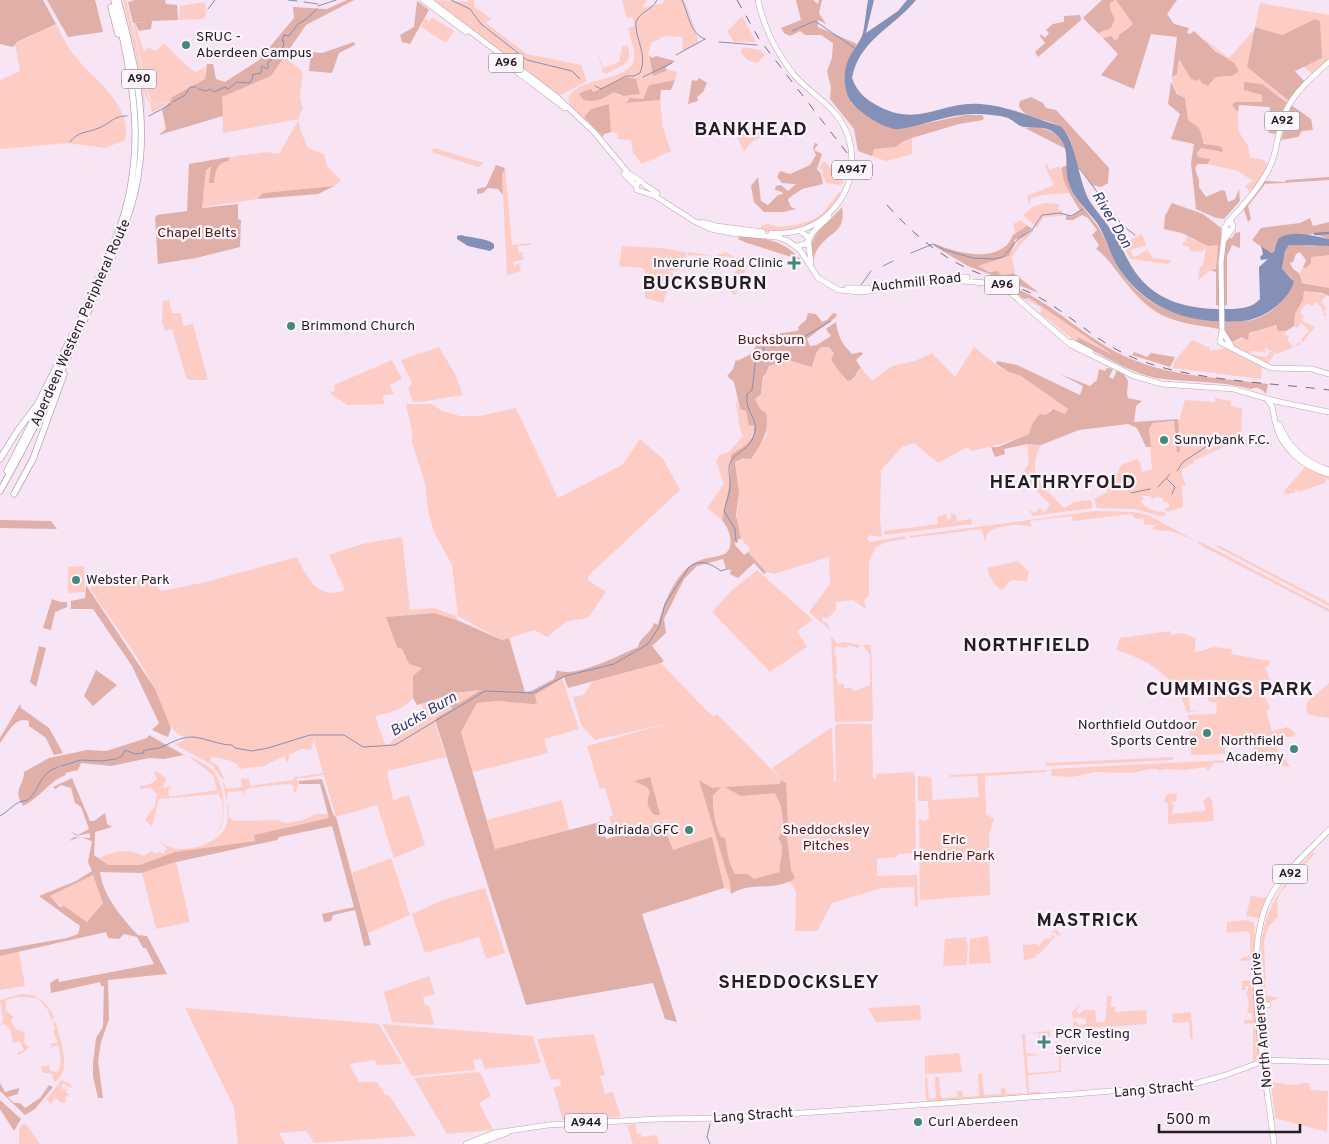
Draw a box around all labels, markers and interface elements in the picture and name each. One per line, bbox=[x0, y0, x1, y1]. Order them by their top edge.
place label: SRUC - Aberdeen Campus bbox=[196, 29, 312, 62]
marker: SRUC - Aberdeen Campus bbox=[180, 39, 192, 51]
road number: A96 bbox=[488, 54, 524, 72]
road number: A90 bbox=[122, 70, 156, 88]
road number: A92 bbox=[1264, 112, 1300, 130]
district label: BANKHEAD bbox=[694, 118, 808, 142]
road number: A947 bbox=[832, 160, 872, 180]
water label: River Don bbox=[1087, 188, 1135, 252]
street label: Aberdeen Western Peripheral Route bbox=[27, 217, 135, 429]
park label: Chapel Belts bbox=[157, 225, 237, 242]
place label: Inverurie Road Clinic bbox=[653, 255, 783, 272]
marker: Inverurie Road Clinic bbox=[787, 256, 801, 270]
street label: Auchmill Road bbox=[870, 270, 962, 296]
district label: BUCKSBURN bbox=[642, 272, 768, 296]
road number: A96 bbox=[984, 276, 1020, 294]
place label: Brimmond Church bbox=[301, 318, 415, 335]
marker: Brimmond Church bbox=[285, 320, 297, 332]
park label: Bucksburn Gorge bbox=[738, 332, 804, 365]
place label: Sunnybank F.C. bbox=[1174, 432, 1269, 449]
marker: Sunnybank F.C. bbox=[1158, 434, 1170, 446]
district label: HEATHRYFOLD bbox=[989, 471, 1137, 495]
place label: Webster Park bbox=[86, 572, 170, 589]
marker: Webster Park bbox=[70, 574, 82, 586]
district label: NORTHFIELD bbox=[963, 634, 1091, 658]
district label: CUMMINGS PARK bbox=[1146, 678, 1314, 702]
water label: Bucks Burn bbox=[387, 688, 461, 742]
place label: Northfield Outdoor Sports Centre bbox=[1078, 717, 1198, 750]
marker: Northfield Outdoor Sports Centre bbox=[1201, 727, 1213, 739]
place label: Northfield Academy bbox=[1220, 733, 1284, 766]
marker: Northfield Academy bbox=[1288, 743, 1300, 755]
place label: Dalriada GFC bbox=[598, 822, 679, 839]
park label: Sheddocksley Pitches bbox=[782, 822, 870, 855]
marker: Dalriada GFC bbox=[683, 824, 695, 836]
park label: Eric Hendrie Park bbox=[913, 832, 995, 865]
road number: A92 bbox=[1272, 864, 1308, 884]
district label: MASTRICK bbox=[1036, 909, 1140, 933]
street label: North Anderson Drive bbox=[1248, 952, 1276, 1088]
district label: SHEDDOCKSLEY bbox=[718, 971, 880, 995]
place label: PCR Testing Service bbox=[1055, 1026, 1130, 1059]
marker: PCR Testing Service bbox=[1037, 1035, 1051, 1049]
street label: Lang Stracht bbox=[1113, 1078, 1195, 1102]
scale bar bbox=[1159, 1102, 1300, 1134]
street label: Lang Stracht bbox=[712, 1105, 794, 1127]
text: 500 m bbox=[1166, 1111, 1211, 1130]
road number: A944 bbox=[565, 1114, 607, 1132]
place label: Curl Aberdeen bbox=[928, 1114, 1018, 1131]
marker: Curl Aberdeen bbox=[912, 1116, 924, 1128]

